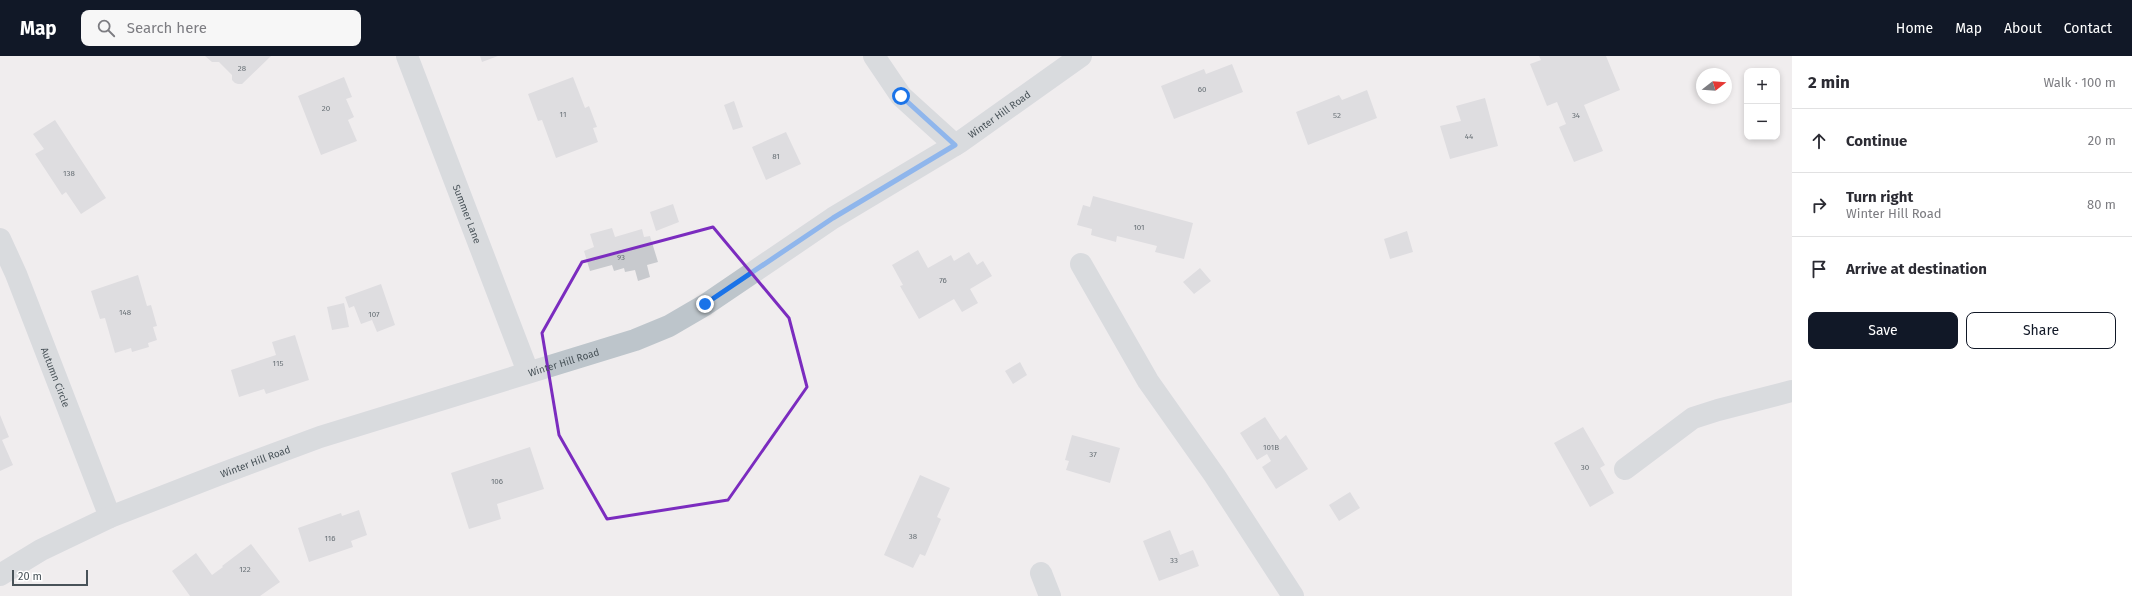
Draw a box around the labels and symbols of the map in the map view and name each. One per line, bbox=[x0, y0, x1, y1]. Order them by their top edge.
house number: 28 bbox=[238, 64, 247, 73]
north arrow bbox=[1696, 68, 1732, 104]
house number: 60 bbox=[1198, 85, 1207, 94]
route start bbox=[892, 87, 910, 105]
street label: Winter Hill Road bbox=[966, 89, 1033, 141]
house number: 20 bbox=[322, 104, 331, 113]
house number: 11 bbox=[560, 110, 566, 119]
house number: 52 bbox=[1333, 111, 1341, 120]
house number: 34 bbox=[1572, 111, 1581, 120]
house number: 44 bbox=[1465, 132, 1474, 141]
house number: 81 bbox=[772, 152, 780, 161]
house number: 138 bbox=[63, 169, 76, 178]
street label: Summer Lane bbox=[450, 183, 483, 245]
house number: 101 bbox=[1133, 223, 1145, 232]
house number: 93 bbox=[617, 253, 625, 262]
house number: 76 bbox=[939, 276, 947, 285]
route end bbox=[696, 295, 714, 313]
house number: 148 bbox=[119, 308, 132, 317]
house number: 107 bbox=[368, 310, 380, 319]
street label: Autumn Circle bbox=[38, 346, 72, 409]
street label: Winter Hill Road bbox=[527, 346, 601, 380]
house number: 115 bbox=[273, 359, 283, 368]
house number: 101B bbox=[1263, 443, 1279, 452]
street label: Winter Hill Road bbox=[219, 444, 292, 481]
house number: 37 bbox=[1089, 450, 1097, 459]
house number: 30 bbox=[1581, 463, 1590, 472]
house number: 106 bbox=[491, 477, 503, 486]
house number: 38 bbox=[909, 532, 918, 541]
house number: 116 bbox=[324, 534, 336, 543]
house number: 33 bbox=[1170, 556, 1178, 565]
house number: 122 bbox=[239, 565, 251, 574]
scale bar bbox=[12, 568, 88, 587]

